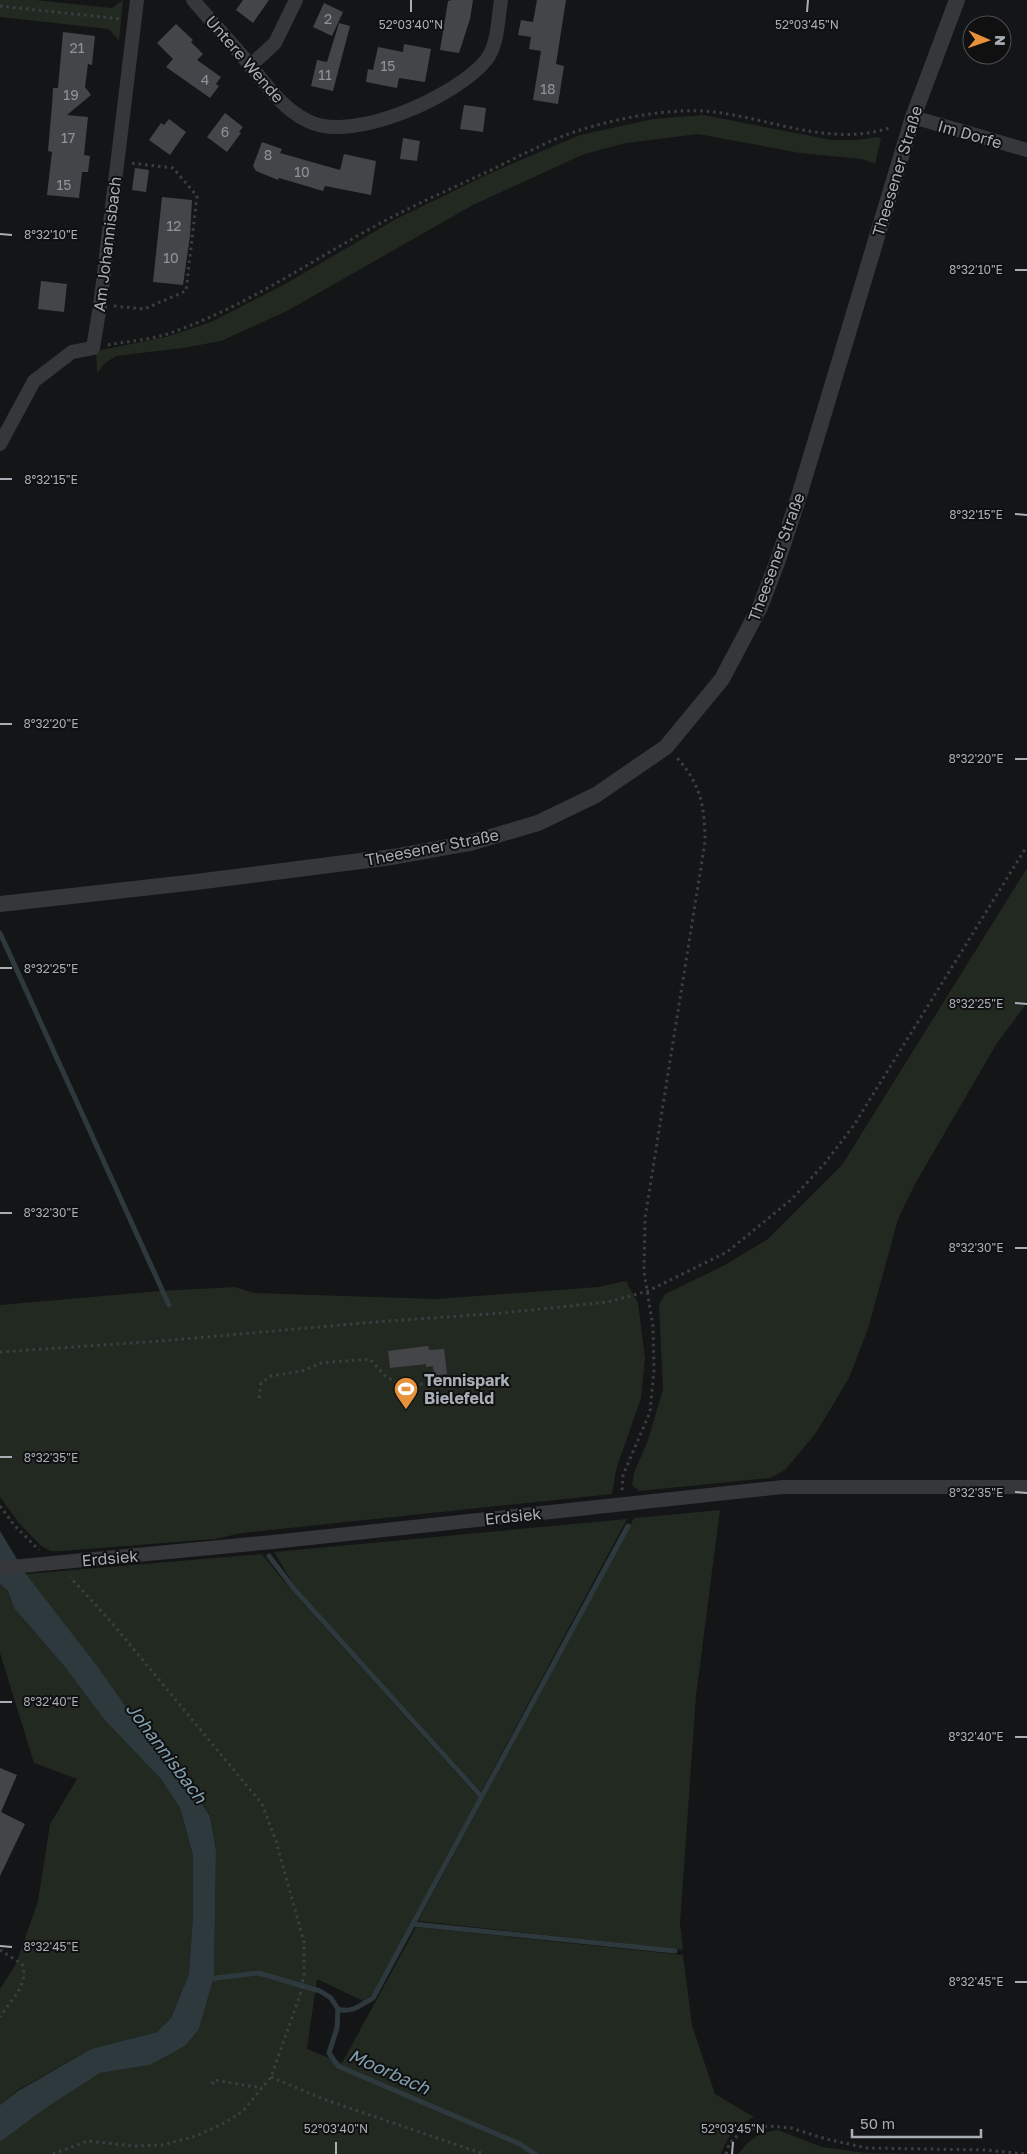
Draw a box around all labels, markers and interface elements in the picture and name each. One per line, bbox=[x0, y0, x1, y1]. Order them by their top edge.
house number: 2 bbox=[324, 10, 332, 27]
street label: Untere Wende bbox=[202, 11, 288, 107]
north arrow bbox=[962, 15, 1012, 65]
text: 52°03'40"N bbox=[379, 17, 443, 32]
text: 52°03'45"N bbox=[775, 17, 839, 32]
text: N bbox=[992, 35, 1009, 46]
house number: 21 bbox=[70, 39, 85, 56]
house number: 15 bbox=[381, 57, 395, 74]
house number: 11 bbox=[318, 66, 332, 83]
house number: 4 bbox=[201, 71, 209, 88]
house number: 18 bbox=[540, 80, 556, 97]
house number: 19 bbox=[63, 86, 79, 103]
street label: Theesener Straße bbox=[868, 103, 926, 239]
street label: Im Dorfe bbox=[936, 115, 1004, 153]
house number: 6 bbox=[221, 123, 229, 140]
house number: 17 bbox=[61, 129, 75, 146]
house number: 8 bbox=[264, 146, 272, 163]
house number: 10 bbox=[294, 163, 310, 180]
street label: Am Johannisbach bbox=[89, 175, 125, 313]
house number: 15 bbox=[57, 176, 71, 193]
house number: 12 bbox=[167, 217, 181, 234]
text: 8°32'10"E bbox=[24, 227, 78, 242]
house number: 10 bbox=[163, 249, 179, 266]
text: 8°32'10"E bbox=[949, 262, 1003, 277]
text: 8°32'15"E bbox=[24, 472, 78, 487]
street label: Theesener Straße bbox=[743, 490, 809, 624]
text: 8°32'15"E bbox=[949, 507, 1003, 522]
text: 8°32'20"E bbox=[23, 716, 79, 731]
text: 8°32'20"E bbox=[948, 751, 1004, 766]
street label: Theesener Straße bbox=[364, 824, 500, 870]
text: 8°32'25"E bbox=[24, 961, 78, 976]
text: 8°32'25"E bbox=[949, 996, 1003, 1011]
text: 8°32'30"E bbox=[23, 1205, 79, 1220]
text: 8°32'30"E bbox=[948, 1240, 1004, 1255]
place label: Tennispark Bielefeld bbox=[424, 1370, 511, 1408]
sports icon: Tennispark Bielefeld bbox=[393, 1376, 419, 1410]
text: 8°32'35"E bbox=[24, 1450, 78, 1465]
text: 8°32'35"E bbox=[949, 1485, 1003, 1500]
street label: Erdsiek bbox=[484, 1503, 542, 1529]
street label: Erdsiek bbox=[81, 1546, 139, 1570]
text: 8°32'40"E bbox=[23, 1694, 79, 1709]
water label: Johannisbach bbox=[122, 1698, 212, 1808]
text: 8°32'40"E bbox=[948, 1729, 1004, 1744]
text: 8°32'45"E bbox=[24, 1939, 78, 1954]
text: 8°32'45"E bbox=[949, 1974, 1003, 1989]
water label: Moorbach bbox=[346, 2044, 434, 2099]
scale bar bbox=[852, 2106, 981, 2138]
text: 50 m bbox=[860, 2114, 895, 2132]
text: 52°03'40"N bbox=[304, 2121, 368, 2136]
text: 52°03'45"N bbox=[701, 2121, 765, 2136]

